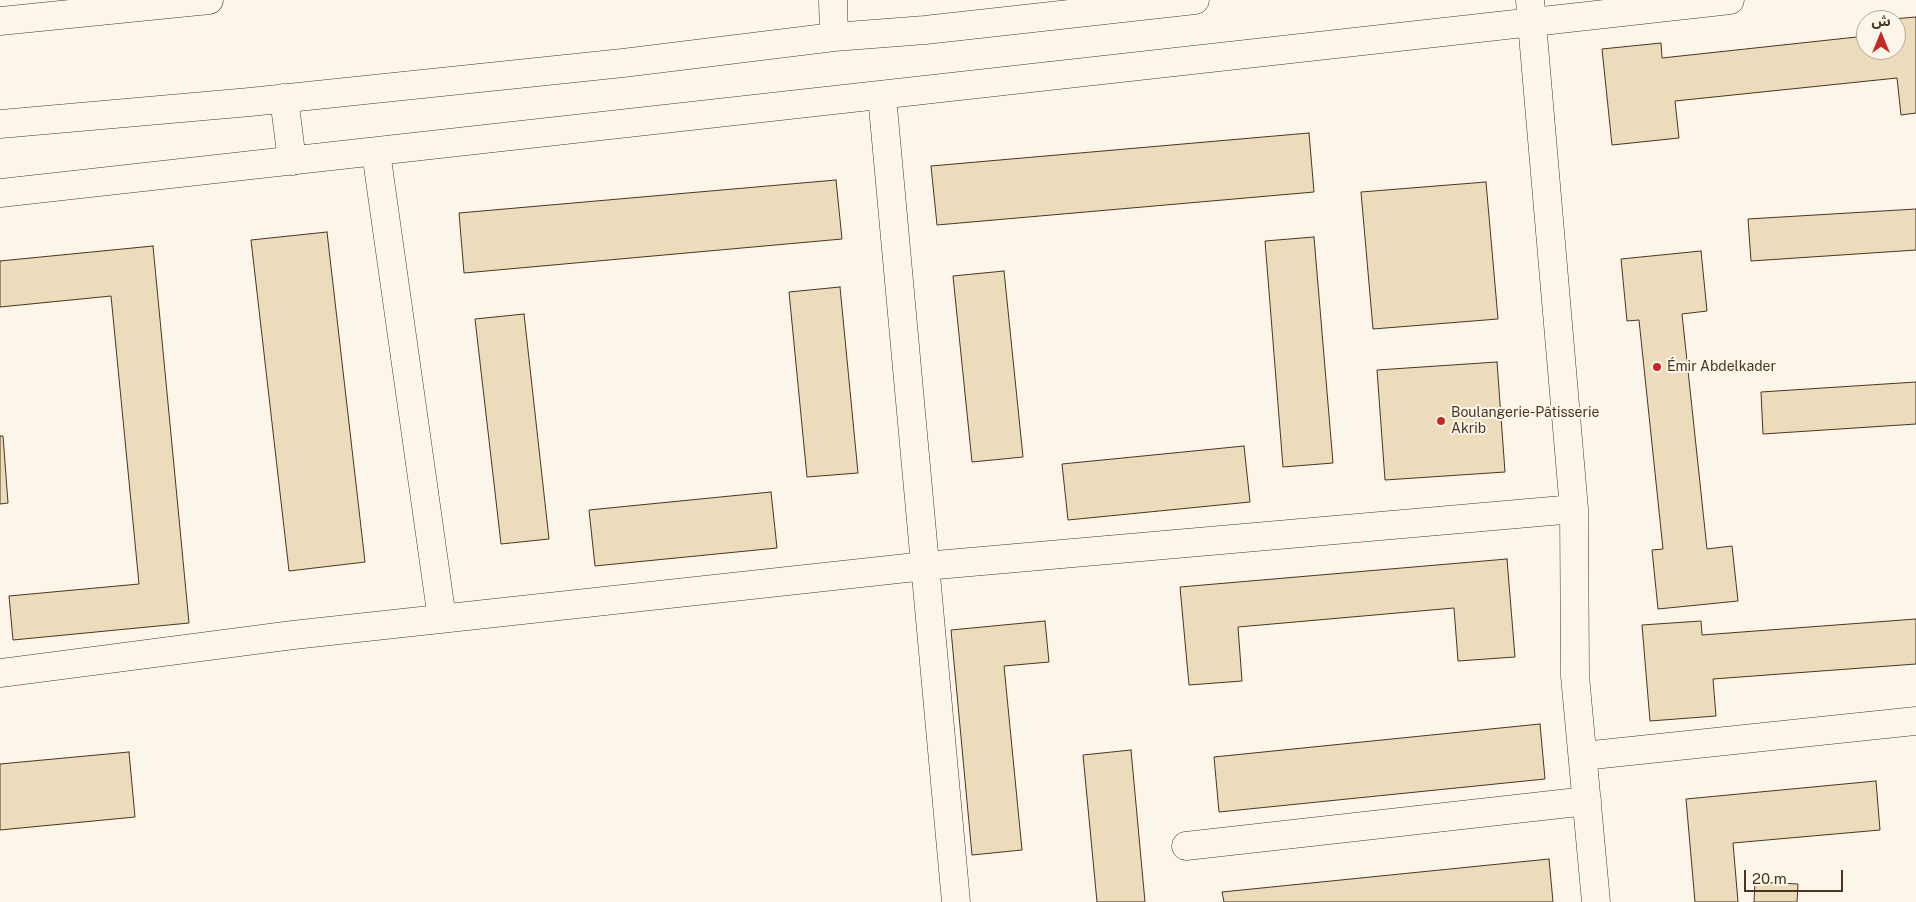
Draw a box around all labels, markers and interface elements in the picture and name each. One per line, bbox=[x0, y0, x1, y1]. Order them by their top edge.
north arrow bbox=[1856, 10, 1906, 60]
text: ش bbox=[1871, 13, 1891, 29]
place label: Émir Abdelkader bbox=[1667, 359, 1776, 375]
marker: Émir Abdelkader bbox=[1651, 361, 1663, 373]
place label: Boulangerie-Pâtisserie Akrib bbox=[1451, 405, 1599, 438]
marker: Boulangerie-Pâtisserie Akrib bbox=[1435, 415, 1447, 427]
scale bar bbox=[1746, 860, 1845, 892]
text: 20 m bbox=[1752, 870, 1787, 887]

